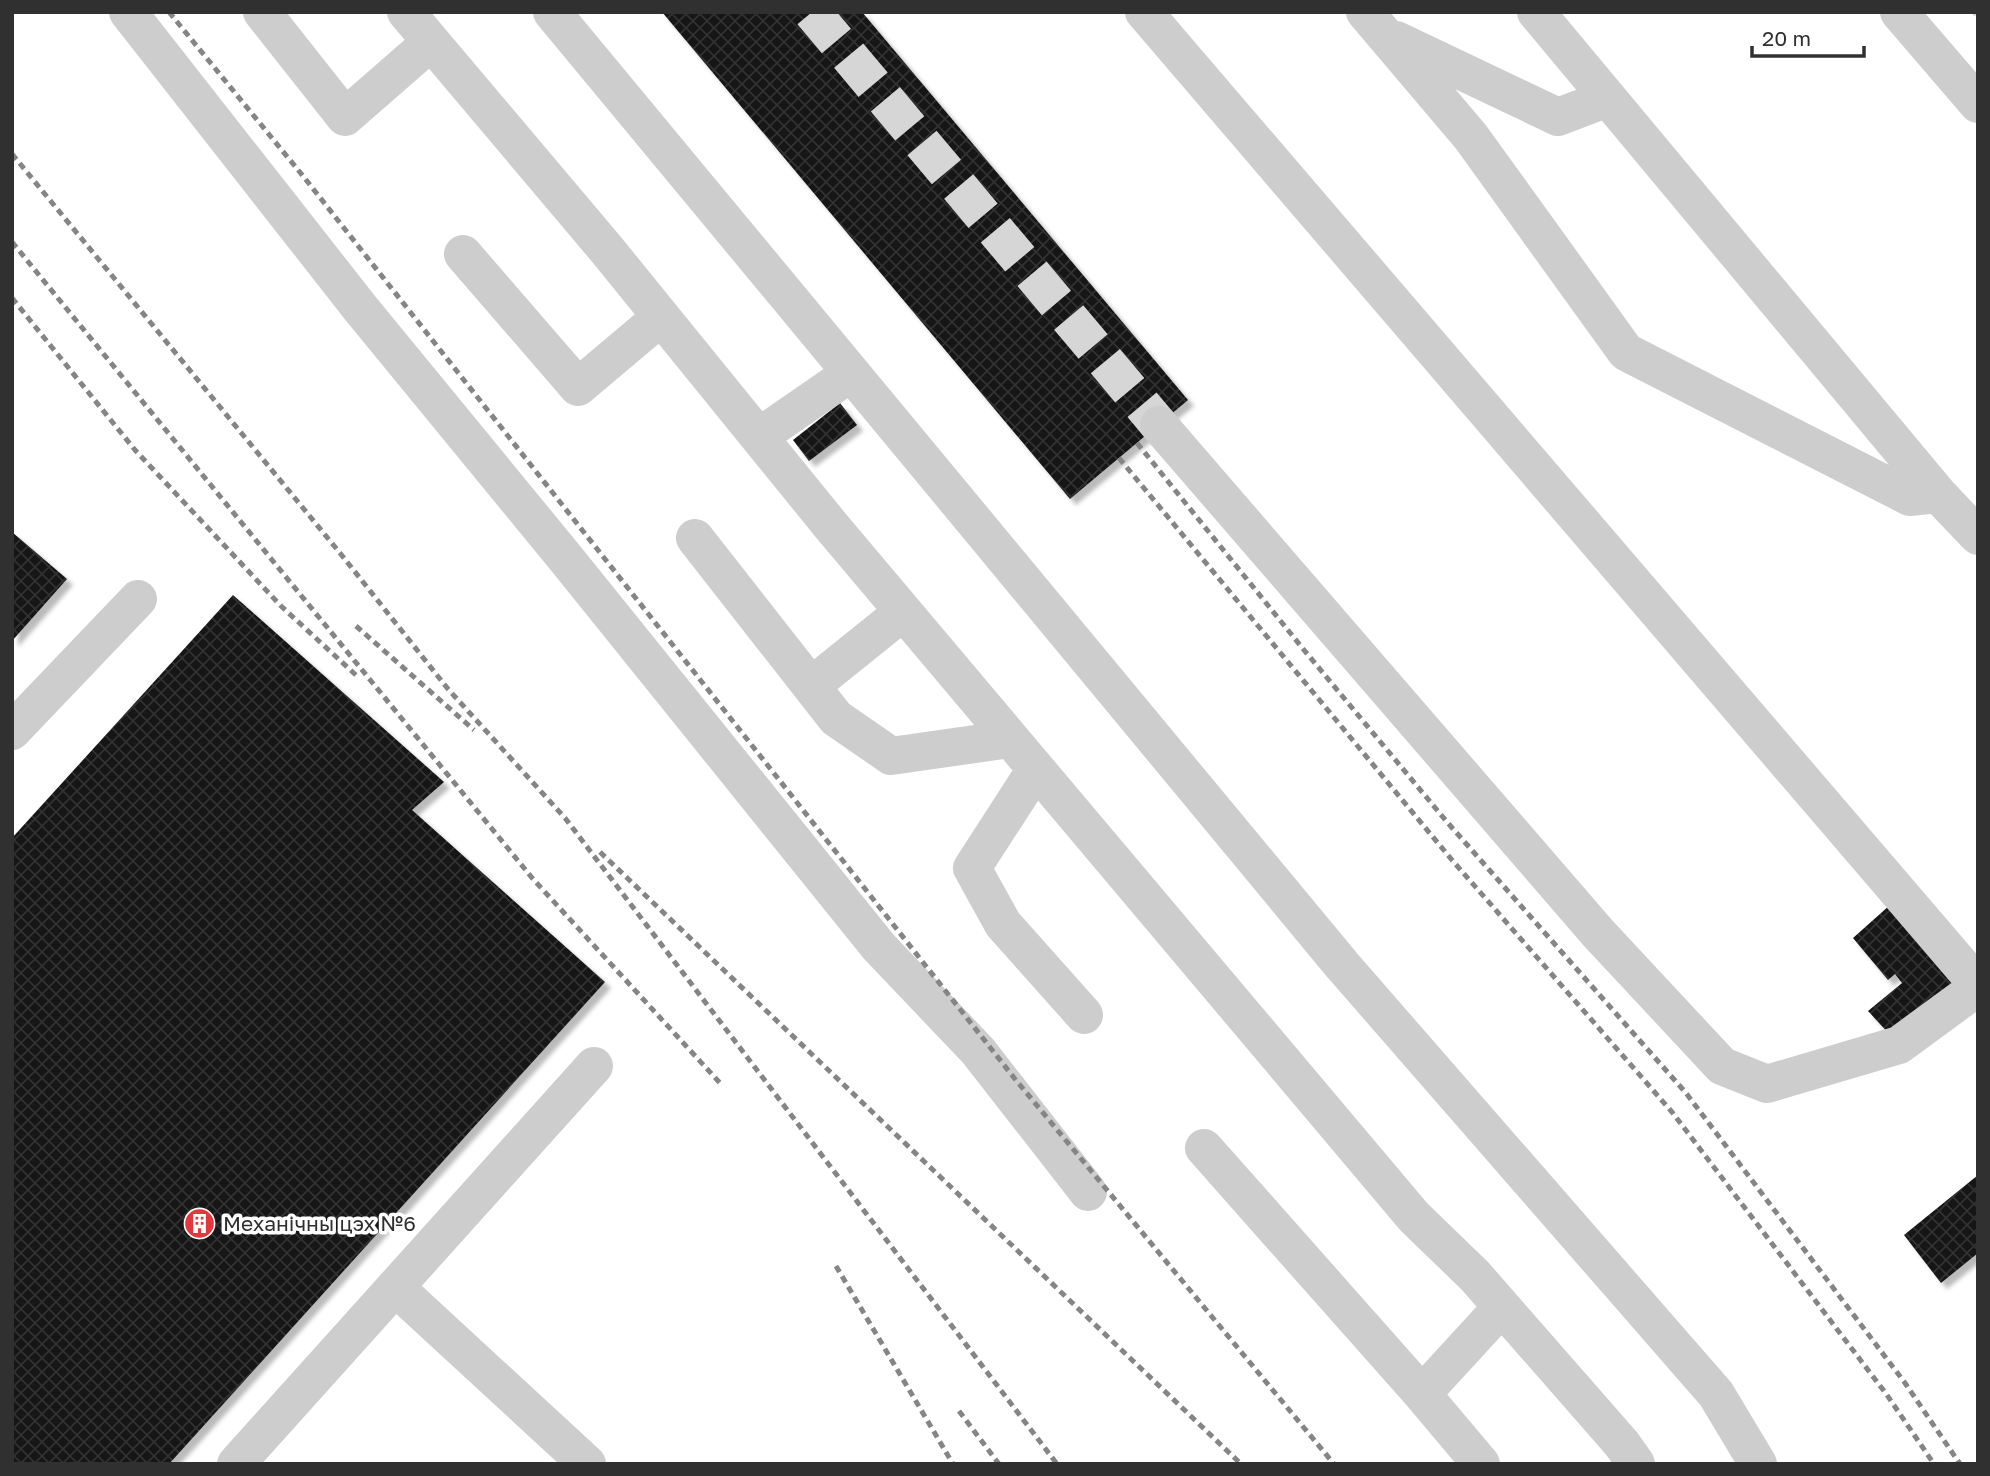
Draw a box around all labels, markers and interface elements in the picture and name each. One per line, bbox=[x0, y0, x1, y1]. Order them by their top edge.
scale bar bbox=[1752, 14, 1864, 58]
text: 20 m bbox=[1762, 25, 1811, 51]
building icon: Механічны цэх №6 bbox=[183, 1206, 217, 1240]
place label: Механічны цэх №6 bbox=[223, 1210, 416, 1236]

